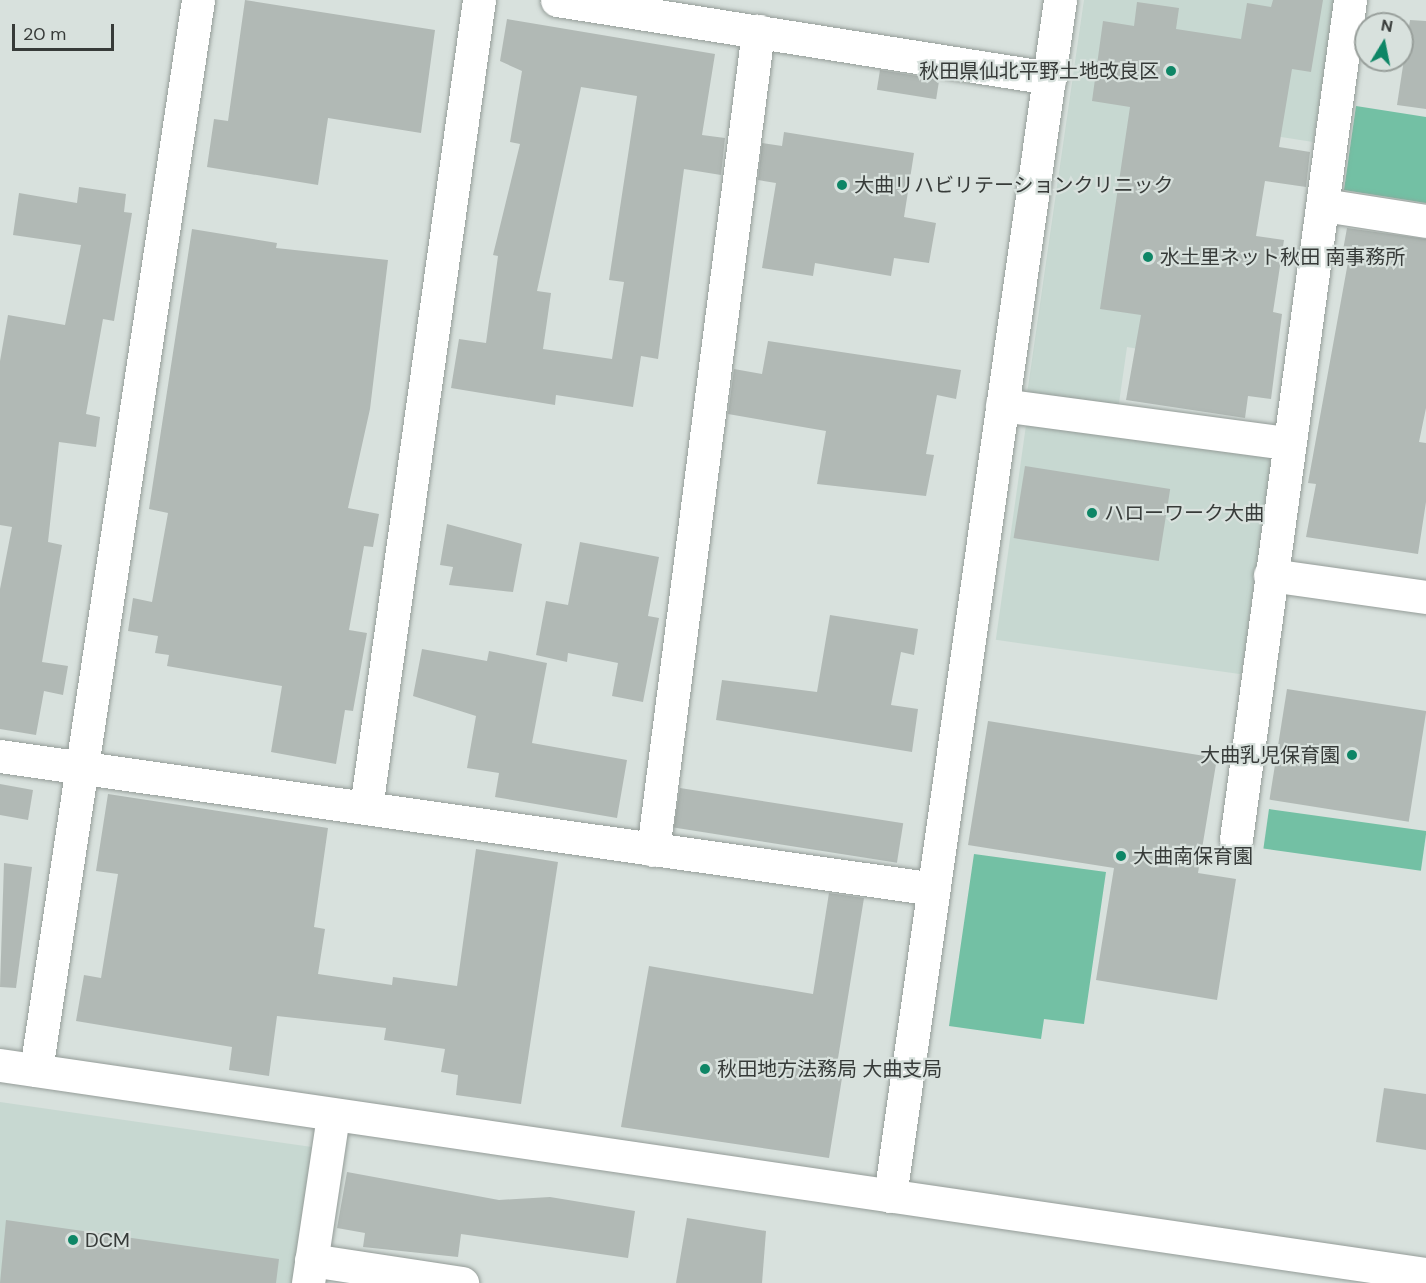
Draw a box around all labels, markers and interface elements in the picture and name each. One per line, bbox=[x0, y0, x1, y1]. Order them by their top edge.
scale bar bbox=[15, 12, 117, 50]
north arrow bbox=[1354, 12, 1414, 72]
text: N bbox=[1379, 14, 1394, 37]
text: 20 m bbox=[23, 22, 66, 46]
place label: 秋田県仙北平野土地改良区 bbox=[919, 59, 1159, 83]
marker: 秋田県仙北平野土地改良区 bbox=[1164, 64, 1178, 78]
place label: 大曲リハビリテーションクリニック bbox=[854, 173, 1174, 197]
marker: 大曲リハビリテーションクリニック bbox=[835, 178, 849, 192]
place label: 水土里ネット秋田 南事務所 bbox=[1160, 245, 1405, 269]
marker: 水土里ネット秋田 南事務所 bbox=[1141, 250, 1155, 264]
place label: ハローワーク大曲 bbox=[1104, 501, 1264, 525]
marker: ハローワーク大曲 bbox=[1085, 506, 1099, 520]
place label: 大曲乳児保育園 bbox=[1200, 743, 1340, 767]
marker: 大曲乳児保育園 bbox=[1345, 748, 1359, 762]
place label: 大曲南保育園 bbox=[1133, 844, 1253, 868]
marker: 大曲南保育園 bbox=[1114, 849, 1128, 863]
place label: 秋田地方法務局 大曲支局 bbox=[717, 1057, 942, 1081]
marker: 秋田地方法務局 大曲支局 bbox=[698, 1062, 712, 1076]
place label: DCM bbox=[85, 1228, 130, 1252]
marker: DCM bbox=[66, 1233, 80, 1247]

